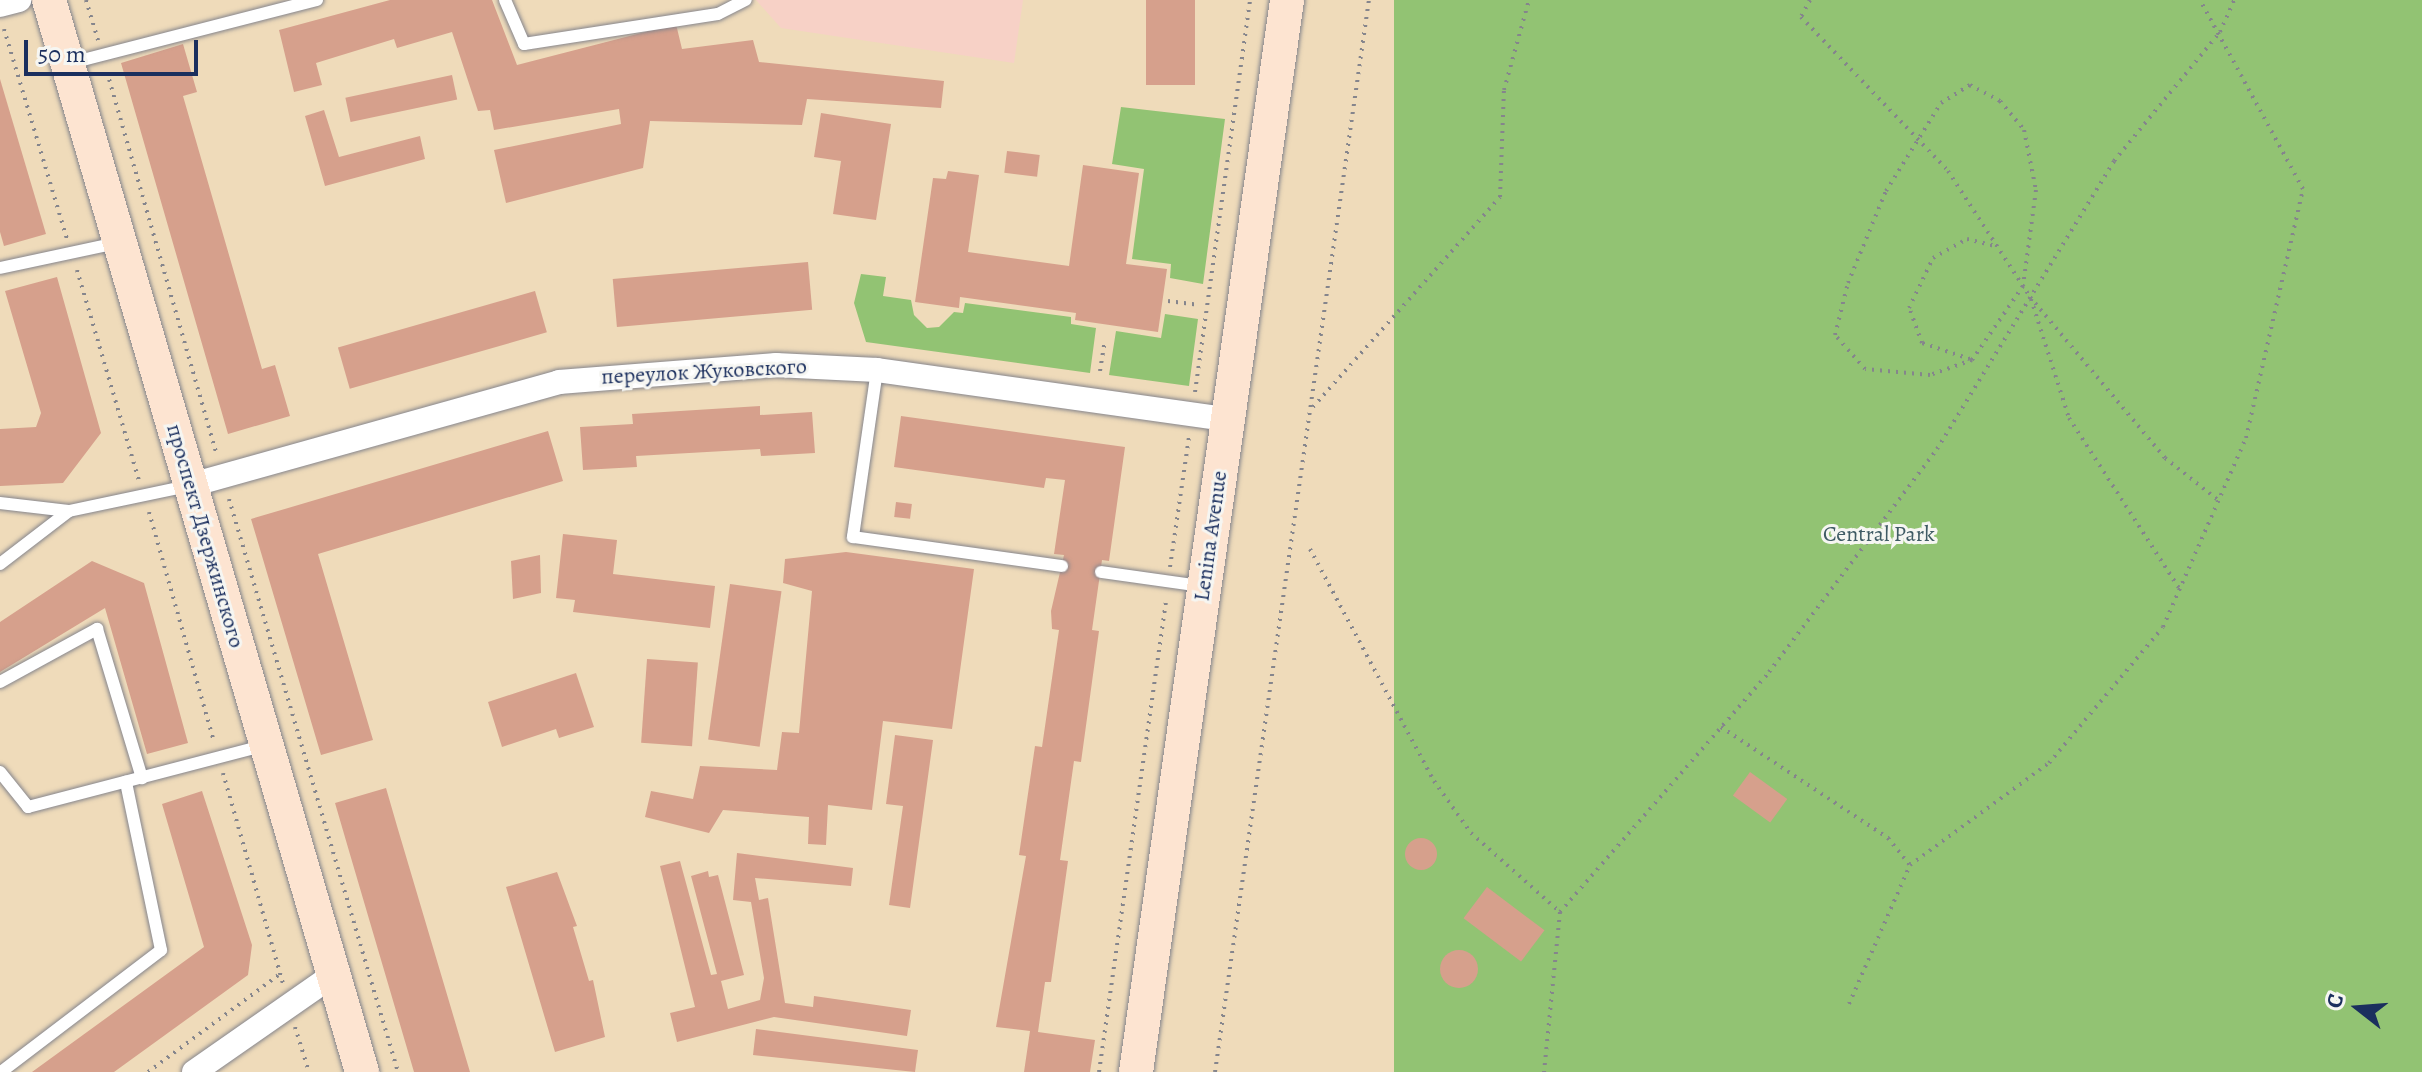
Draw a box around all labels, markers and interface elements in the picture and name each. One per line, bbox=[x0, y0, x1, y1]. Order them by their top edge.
scale bar bbox=[28, 24, 202, 74]
text: 50 m bbox=[38, 38, 86, 70]
street label: переулок Жуковского bbox=[601, 353, 807, 391]
street label: проспект Дзержинского bbox=[160, 421, 250, 651]
street label: Lenina Avenue bbox=[1189, 469, 1233, 603]
park label: Central Park bbox=[1823, 522, 1935, 548]
north arrow bbox=[2318, 968, 2398, 1048]
text: С bbox=[2319, 990, 2351, 1012]

